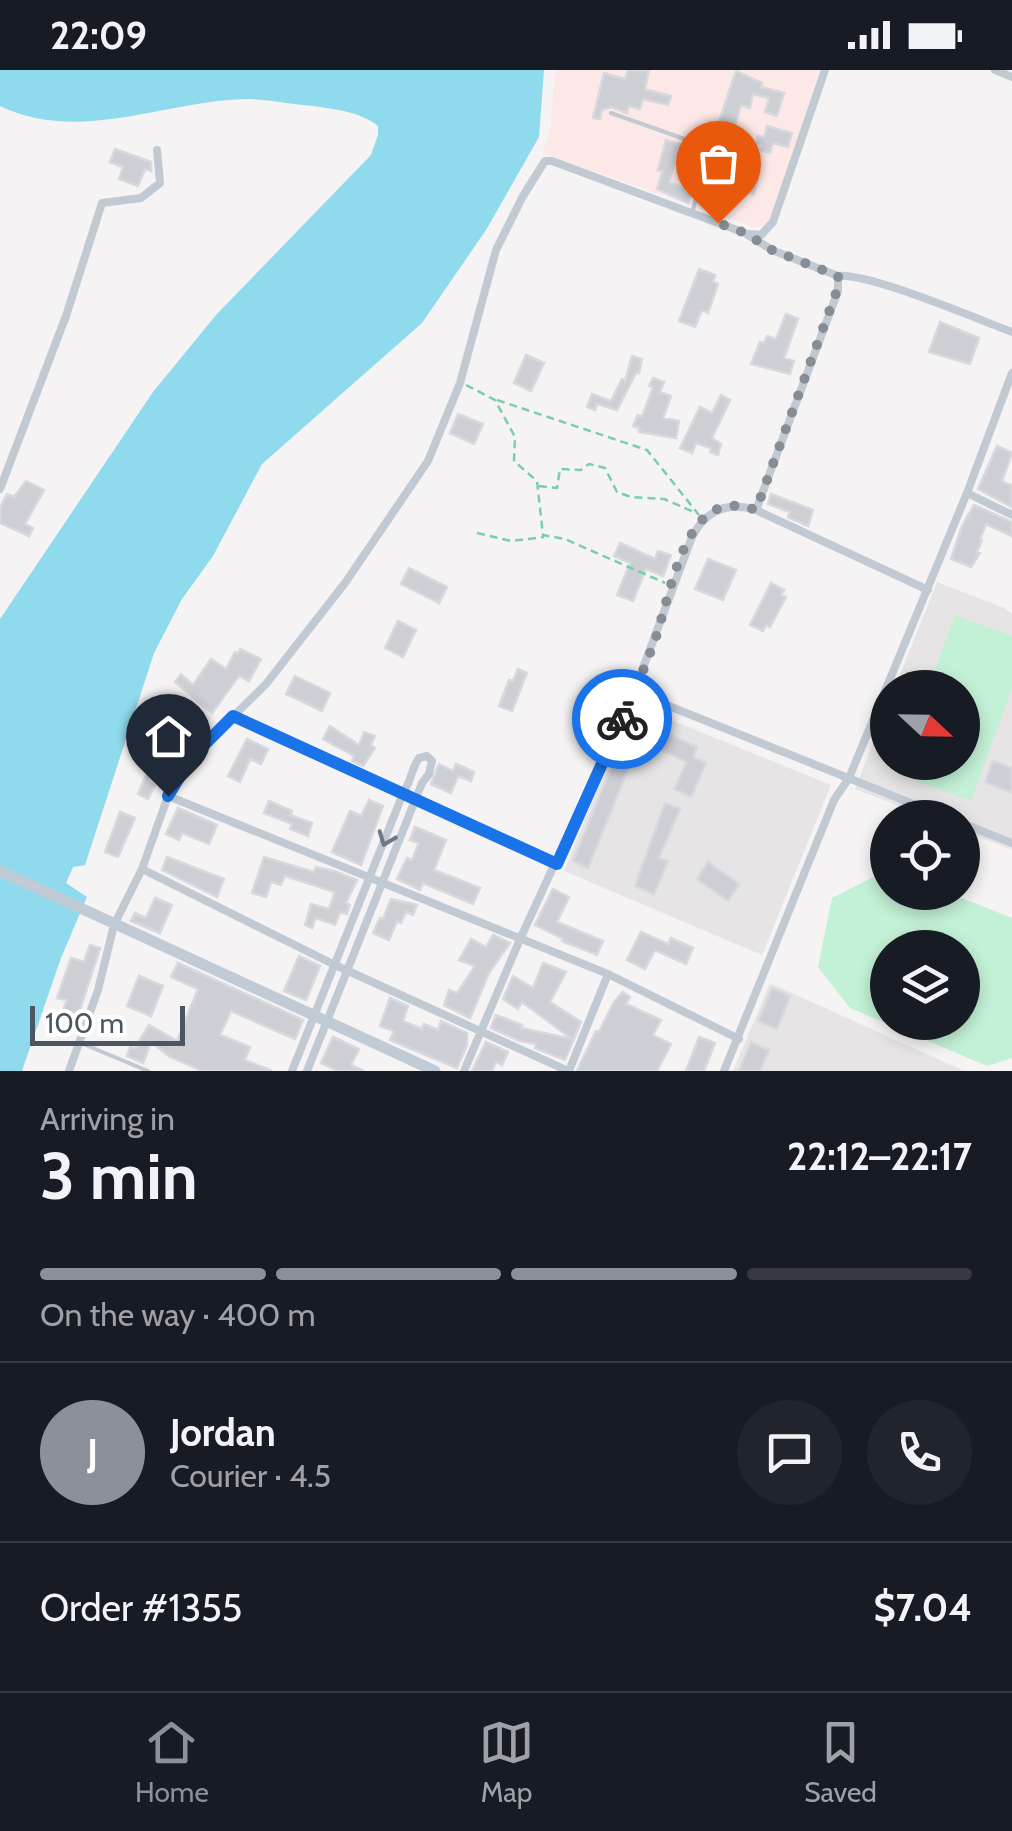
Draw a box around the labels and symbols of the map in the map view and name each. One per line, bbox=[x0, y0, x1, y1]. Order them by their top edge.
pin bbox=[676, 121, 761, 224]
courier bbox=[572, 669, 672, 769]
north arrow bbox=[870, 670, 980, 780]
pin bbox=[126, 694, 211, 797]
one-way arrow bbox=[377, 830, 398, 847]
scale bar bbox=[30, 1001, 185, 1046]

